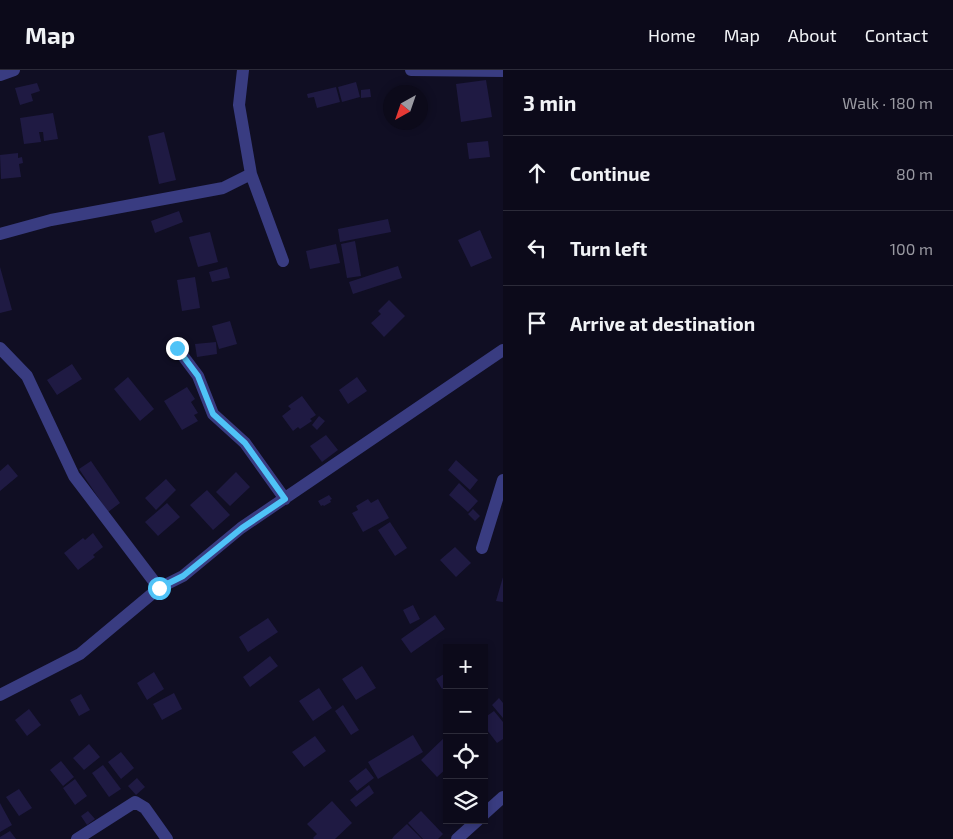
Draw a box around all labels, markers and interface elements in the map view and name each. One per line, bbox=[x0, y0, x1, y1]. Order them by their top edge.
text: Map bbox=[25, 20, 75, 49]
text: Home bbox=[648, 24, 696, 46]
text: Map bbox=[724, 24, 760, 46]
text: About bbox=[788, 24, 837, 46]
text: Contact bbox=[865, 24, 928, 46]
north arrow bbox=[383, 85, 428, 130]
text: 3 min bbox=[523, 90, 576, 115]
text: Walk · 180 m bbox=[842, 93, 933, 112]
icon: ahead bbox=[523, 159, 551, 187]
text: Continue bbox=[570, 162, 650, 185]
text: 80 m bbox=[896, 164, 933, 183]
icon: left bbox=[523, 234, 551, 262]
text: Turn left bbox=[570, 237, 647, 260]
text: 100 m bbox=[890, 239, 933, 258]
icon: arrive bbox=[523, 309, 551, 337]
text: Arrive at destination bbox=[570, 312, 755, 335]
route end bbox=[166, 337, 189, 360]
route start bbox=[148, 577, 171, 600]
map controls bbox=[443, 644, 488, 824]
button: + bbox=[443, 644, 488, 689]
button: − bbox=[443, 689, 488, 734]
button: locate bbox=[443, 734, 488, 779]
button: layers bbox=[443, 779, 488, 824]

